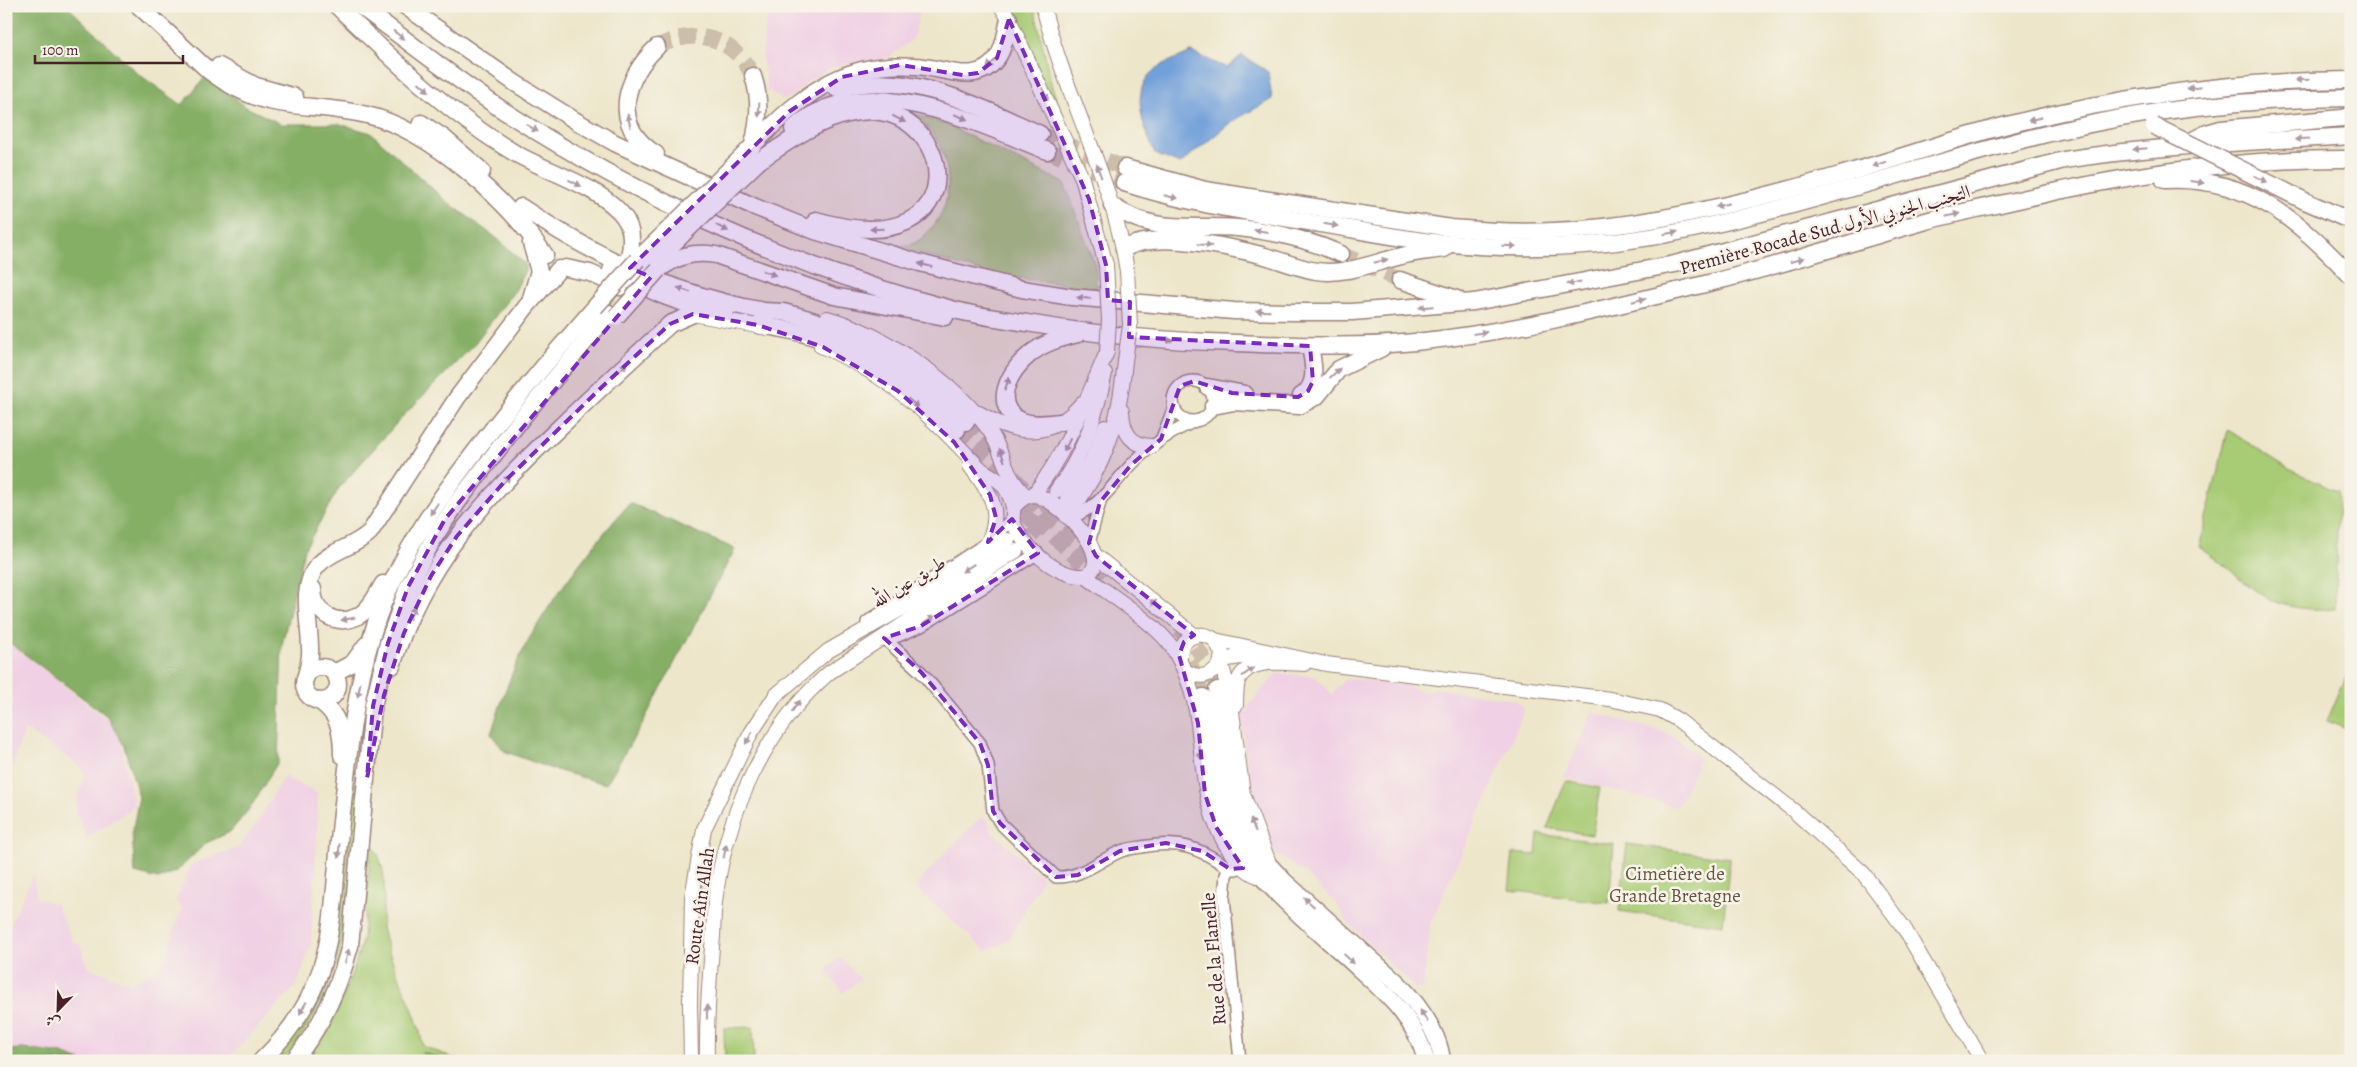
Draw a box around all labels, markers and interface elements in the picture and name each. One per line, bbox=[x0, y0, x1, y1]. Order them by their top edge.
one-way arrow bbox=[392, 30, 406, 40]
scale bar bbox=[35, 32, 182, 64]
text: 100 m bbox=[42, 40, 79, 60]
one-way arrow bbox=[986, 57, 998, 69]
one-way arrow bbox=[2294, 77, 2310, 85]
one-way arrow bbox=[417, 81, 429, 93]
one-way arrow bbox=[2186, 84, 2202, 92]
one-way arrow bbox=[1041, 87, 1049, 101]
one-way arrow bbox=[754, 103, 762, 119]
one-way arrow bbox=[625, 113, 633, 128]
one-way arrow bbox=[954, 114, 968, 122]
one-way arrow bbox=[892, 115, 906, 123]
one-way arrow bbox=[2027, 115, 2042, 123]
one-way arrow bbox=[526, 124, 539, 133]
one-way arrow bbox=[2294, 135, 2310, 143]
one-way arrow bbox=[2132, 145, 2148, 153]
one-way arrow bbox=[1871, 160, 1886, 168]
one-way arrow bbox=[1095, 163, 1103, 178]
one-way arrow bbox=[2253, 175, 2268, 183]
street label: Première Rocade Sud التجنب الجنوبي الأول bbox=[1677, 178, 1974, 283]
one-way arrow bbox=[2190, 178, 2206, 186]
one-way arrow bbox=[568, 180, 582, 188]
one-way arrow bbox=[1163, 193, 1178, 201]
one-way arrow bbox=[1714, 201, 1729, 209]
one-way arrow bbox=[1945, 210, 1961, 218]
one-way arrow bbox=[1323, 222, 1339, 230]
one-way arrow bbox=[715, 225, 729, 233]
one-way arrow bbox=[868, 225, 884, 233]
one-way arrow bbox=[1253, 227, 1269, 235]
one-way arrow bbox=[1663, 229, 1679, 237]
one-way arrow bbox=[1197, 241, 1213, 249]
one-way arrow bbox=[1502, 243, 1518, 251]
one-way arrow bbox=[1789, 255, 1804, 263]
one-way arrow bbox=[1373, 257, 1388, 265]
one-way arrow bbox=[917, 260, 932, 268]
one-way arrow bbox=[762, 270, 777, 277]
one-way arrow bbox=[1565, 280, 1581, 288]
one-way arrow bbox=[676, 286, 691, 294]
one-way arrow bbox=[1076, 294, 1092, 302]
one-way arrow bbox=[1632, 296, 1647, 304]
one-way arrow bbox=[1417, 303, 1433, 311]
one-way arrow bbox=[1255, 307, 1271, 315]
one-way arrow bbox=[1473, 329, 1489, 337]
one-way arrow bbox=[1158, 336, 1174, 344]
one-way arrow bbox=[616, 362, 628, 374]
one-way arrow bbox=[1329, 368, 1342, 379]
one-way arrow bbox=[1003, 376, 1011, 391]
one-way arrow bbox=[907, 397, 919, 408]
one-way arrow bbox=[1063, 438, 1071, 452]
one-way arrow bbox=[997, 448, 1005, 462]
one-way arrow bbox=[499, 475, 511, 487]
one-way arrow bbox=[429, 502, 438, 515]
street label: طريق عين الله bbox=[866, 548, 951, 614]
one-way arrow bbox=[961, 563, 974, 573]
one-way arrow bbox=[1150, 599, 1163, 610]
one-way arrow bbox=[409, 606, 417, 620]
one-way arrow bbox=[339, 615, 355, 623]
one-way arrow bbox=[922, 616, 936, 625]
one-way arrow bbox=[1241, 667, 1255, 677]
one-way arrow bbox=[354, 682, 362, 698]
one-way arrow bbox=[790, 700, 801, 713]
one-way arrow bbox=[744, 731, 753, 744]
one-way arrow bbox=[1197, 744, 1205, 760]
one-way arrow bbox=[1249, 817, 1257, 832]
one-way arrow bbox=[722, 842, 730, 858]
one-way arrow bbox=[335, 843, 343, 859]
street label: Route Aîn Allah bbox=[679, 845, 721, 967]
park label: Cimetière de Grande Bretagne bbox=[1609, 861, 1741, 909]
street label: Rue de la Flanelle bbox=[1195, 891, 1233, 1027]
one-way arrow bbox=[1303, 896, 1315, 908]
one-way arrow bbox=[343, 949, 351, 964]
one-way arrow bbox=[1343, 953, 1355, 965]
north arrow bbox=[32, 984, 82, 1034]
one-way arrow bbox=[299, 1001, 308, 1015]
one-way arrow bbox=[703, 1004, 711, 1020]
one-way arrow bbox=[1419, 1009, 1428, 1023]
text: ش bbox=[43, 1010, 63, 1033]

